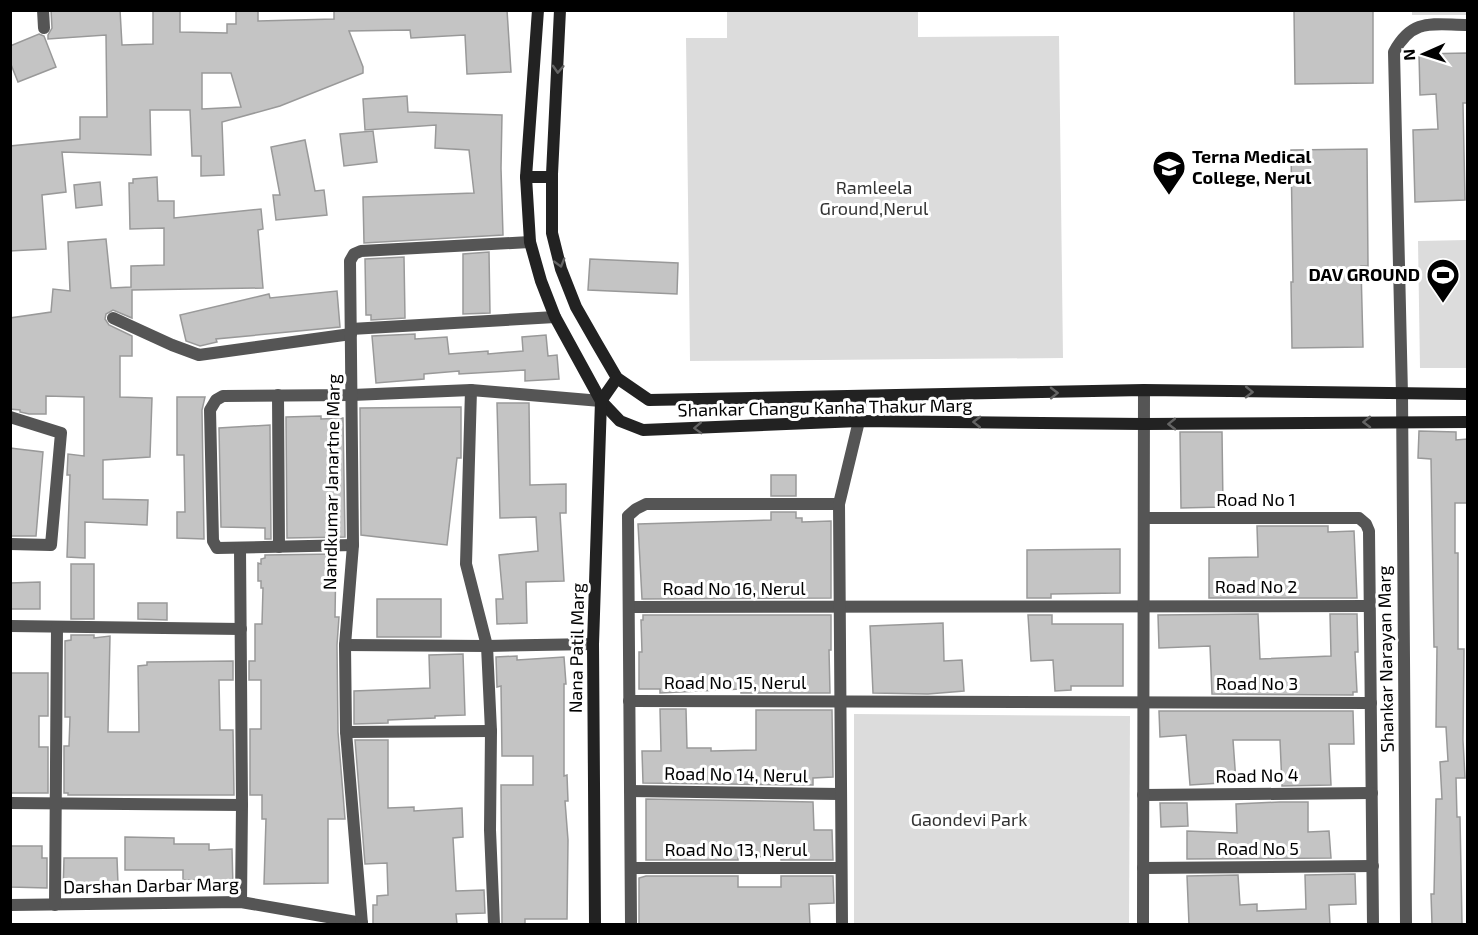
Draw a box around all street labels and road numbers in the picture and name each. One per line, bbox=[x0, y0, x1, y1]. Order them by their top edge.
street label: Nandkumar Janartne Marg bbox=[318, 374, 344, 590]
street label: Shankar Changu Kanha Thakur Marg bbox=[677, 393, 973, 421]
street label: Road No 1 bbox=[1216, 488, 1296, 510]
street label: Shankar Narayan Marg bbox=[1372, 565, 1398, 753]
street label: Road No 2 bbox=[1215, 575, 1297, 597]
street label: Road No 16, Nerul bbox=[662, 577, 806, 599]
street label: Nana Patil Marg bbox=[564, 583, 588, 713]
street label: Road No 15, Nerul bbox=[664, 671, 807, 693]
street label: Road No 3 bbox=[1216, 672, 1298, 694]
street label: Road No 14, Nerul bbox=[664, 762, 809, 786]
street label: Road No 4 bbox=[1215, 763, 1299, 787]
street label: Road No 5 bbox=[1217, 837, 1299, 859]
street label: Road No 13, Nerul bbox=[665, 838, 808, 860]
street label: Darshan Darbar Marg bbox=[63, 872, 239, 898]

